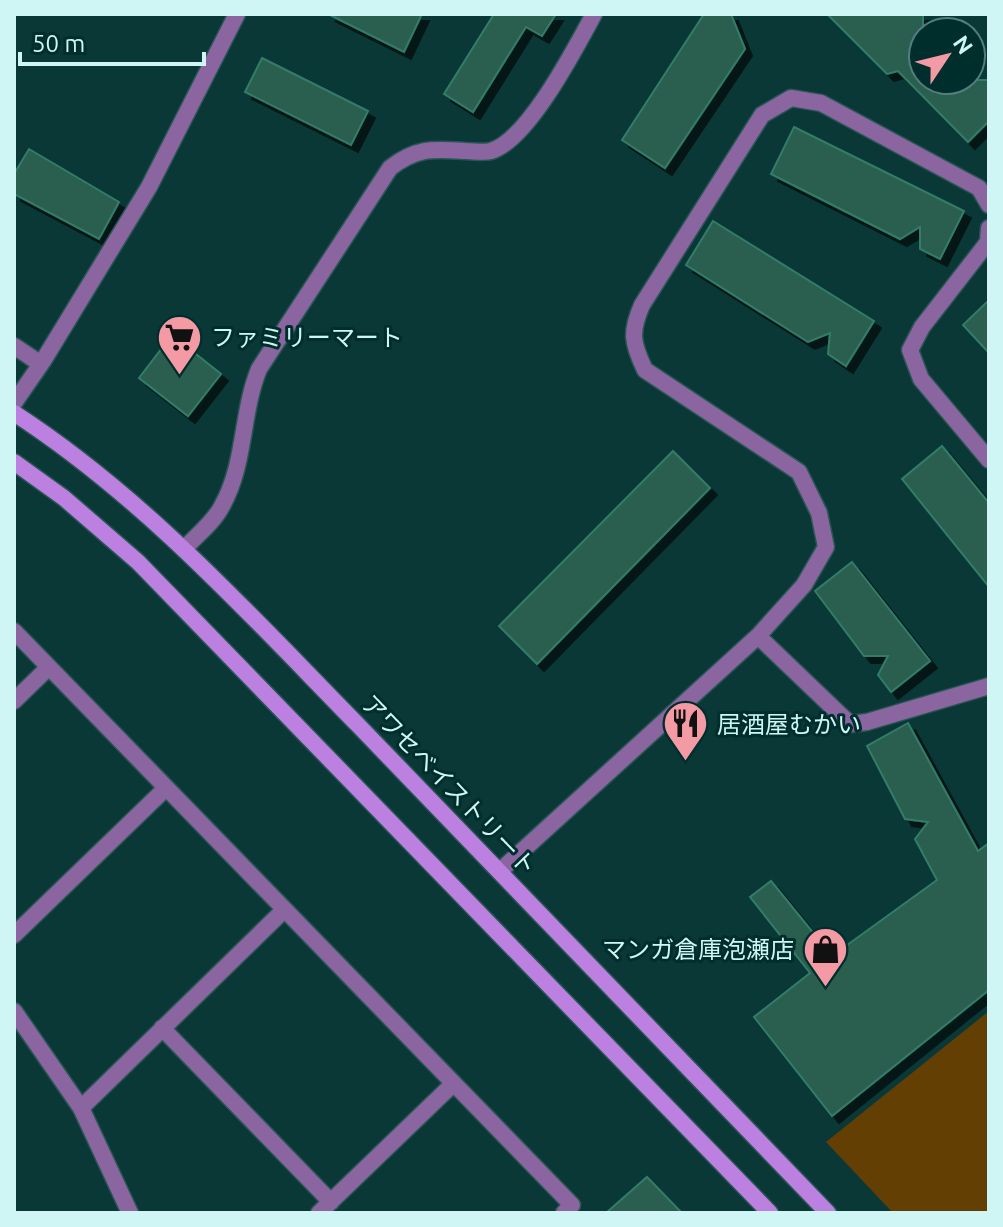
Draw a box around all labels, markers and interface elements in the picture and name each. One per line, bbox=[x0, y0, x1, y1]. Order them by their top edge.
scale bar bbox=[20, 16, 204, 66]
north arrow bbox=[907, 16, 987, 96]
text: 50 m bbox=[32, 30, 85, 57]
text: N bbox=[949, 30, 979, 58]
supermarket icon: ファミリーマート bbox=[156, 313, 204, 376]
place label: ファミリーマート bbox=[211, 324, 403, 351]
street label: アワセベイストリート bbox=[356, 690, 542, 880]
restaurant icon: 居酒屋むかい bbox=[662, 700, 710, 763]
place label: 居酒屋むかい bbox=[717, 711, 861, 738]
shop icon: マンガ倉庫泡瀬店 bbox=[801, 925, 849, 988]
place label: マンガ倉庫泡瀬店 bbox=[602, 936, 794, 963]

